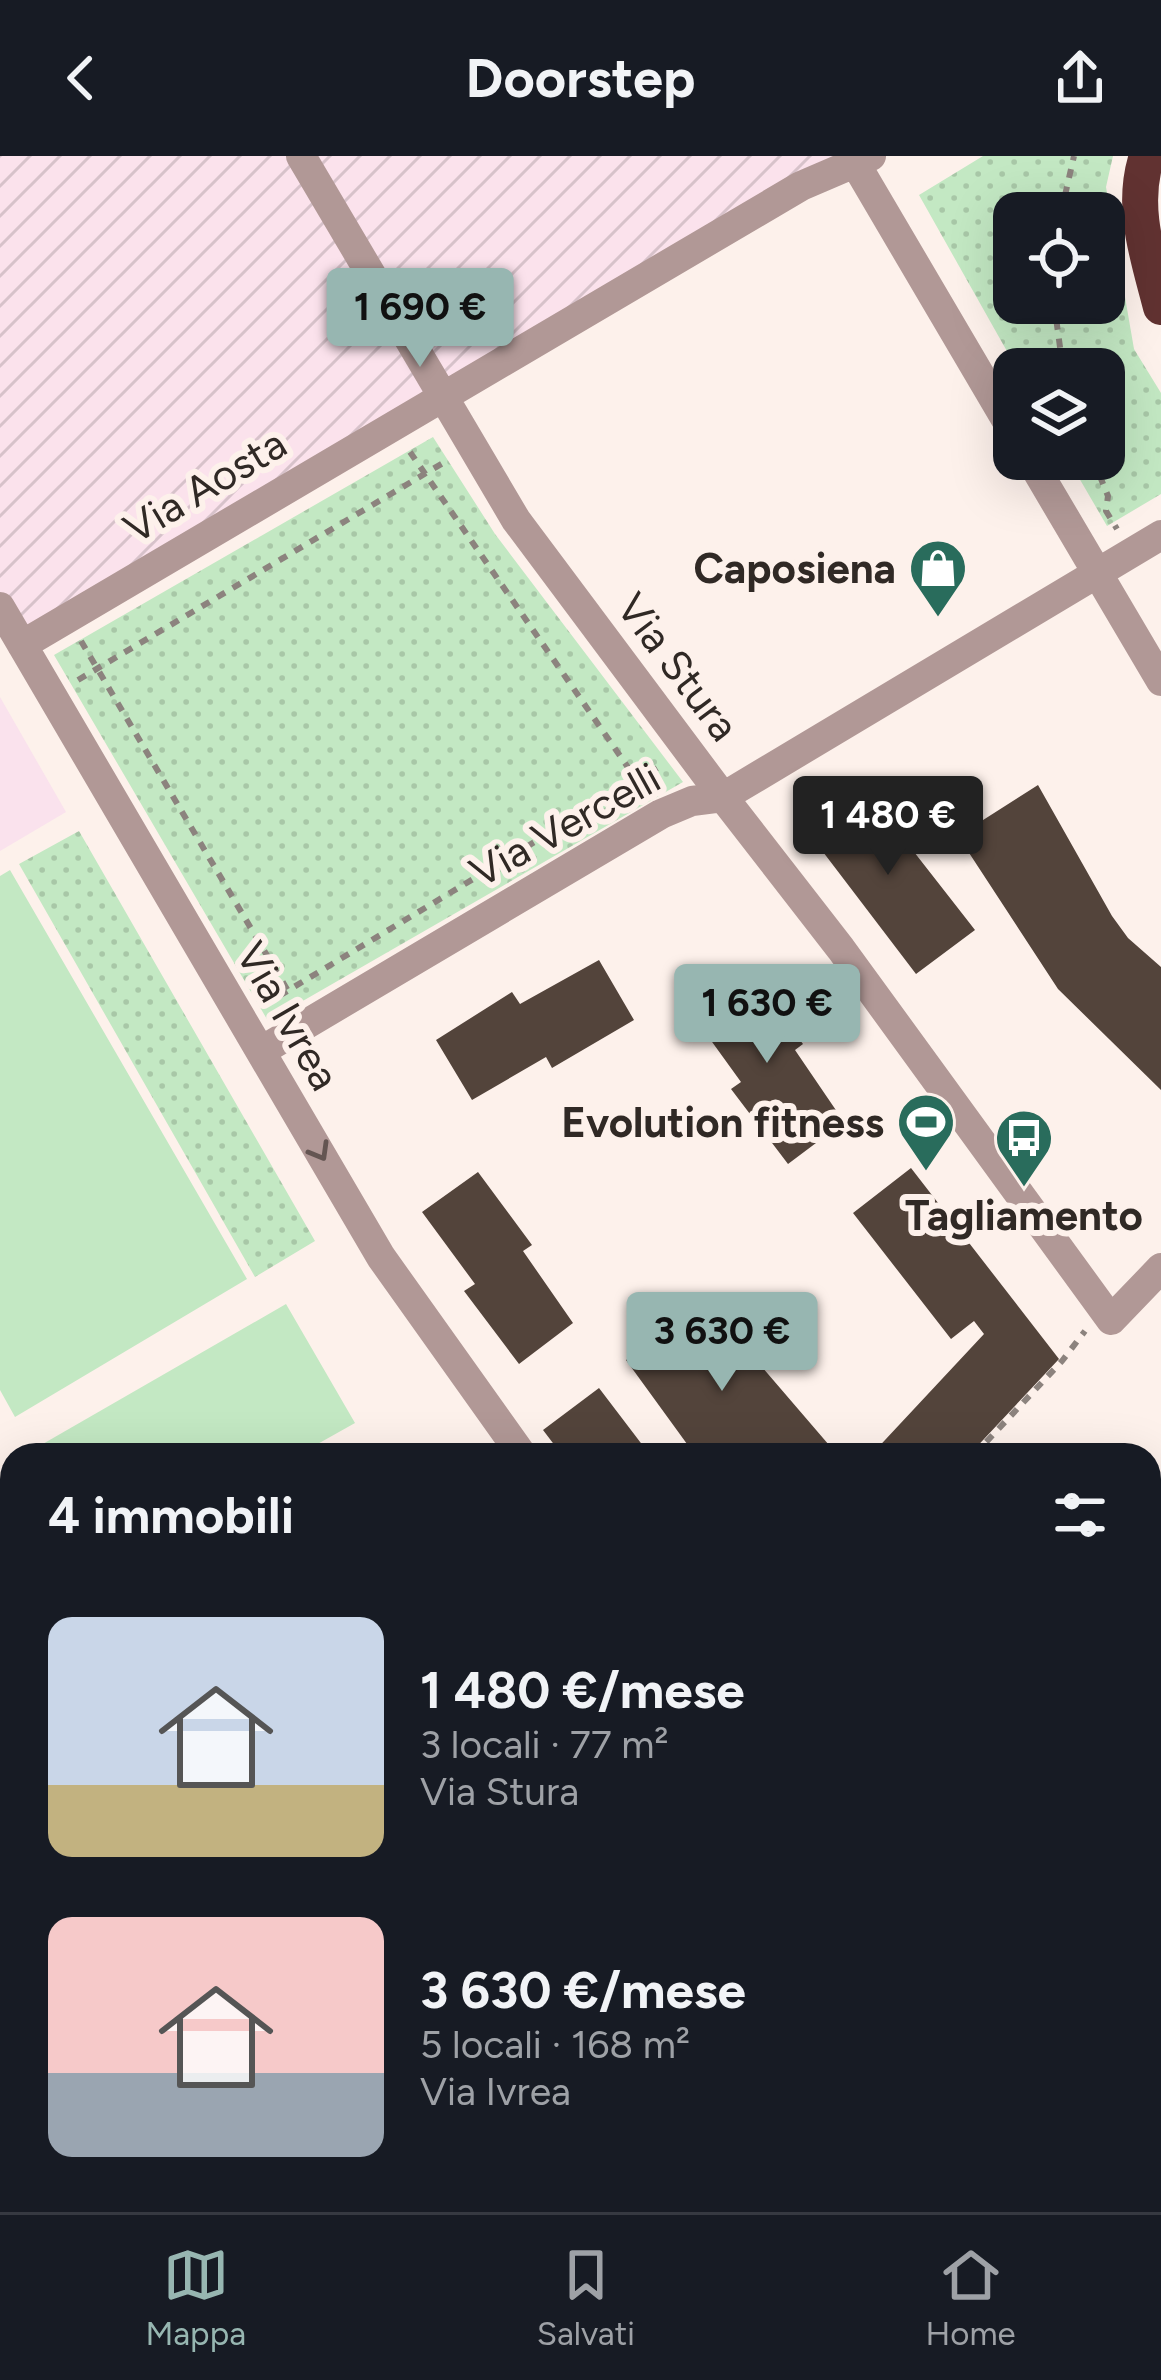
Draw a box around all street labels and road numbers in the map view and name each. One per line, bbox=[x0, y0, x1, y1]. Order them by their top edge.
street label: Via Aosta bbox=[115, 418, 295, 554]
street label: Via Stura bbox=[606, 583, 750, 751]
street label: Via Vercelli bbox=[461, 752, 669, 898]
street label: Via Ivrea bbox=[225, 933, 351, 1099]

